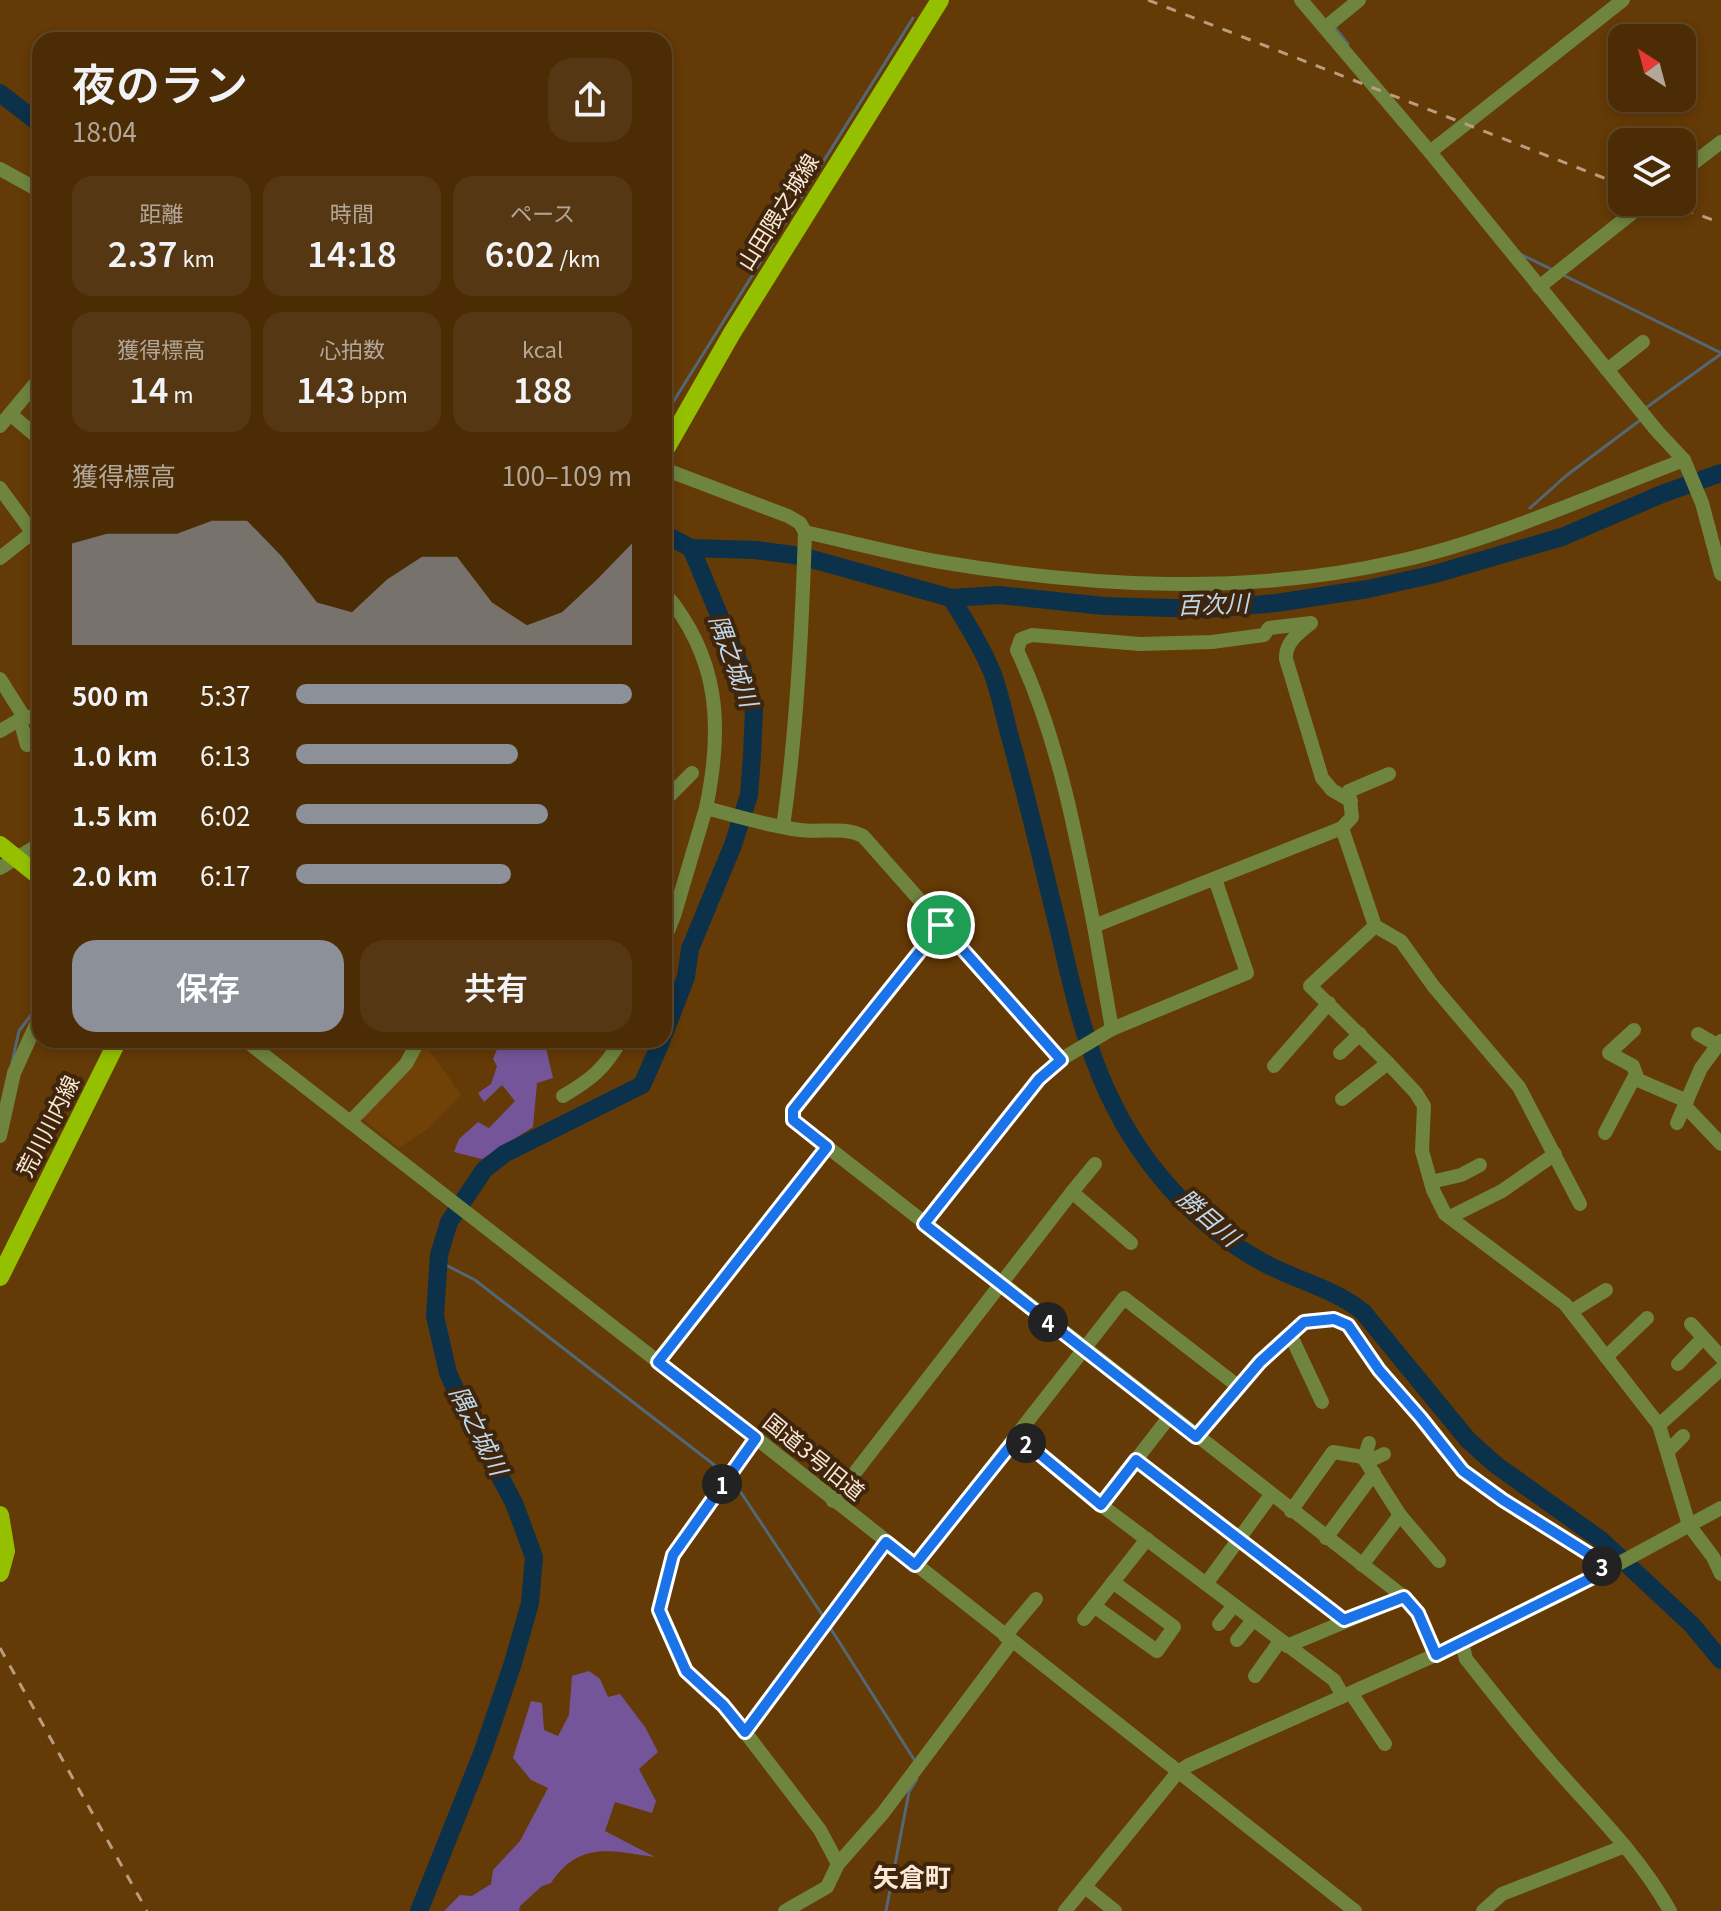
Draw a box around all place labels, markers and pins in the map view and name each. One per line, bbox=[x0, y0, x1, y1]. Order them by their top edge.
pin bbox=[907, 891, 975, 959]
pin: 4 bbox=[1028, 1302, 1068, 1342]
pin: 2 bbox=[1006, 1423, 1046, 1463]
pin: 1 bbox=[702, 1464, 742, 1504]
pin: 3 bbox=[1582, 1546, 1622, 1586]

